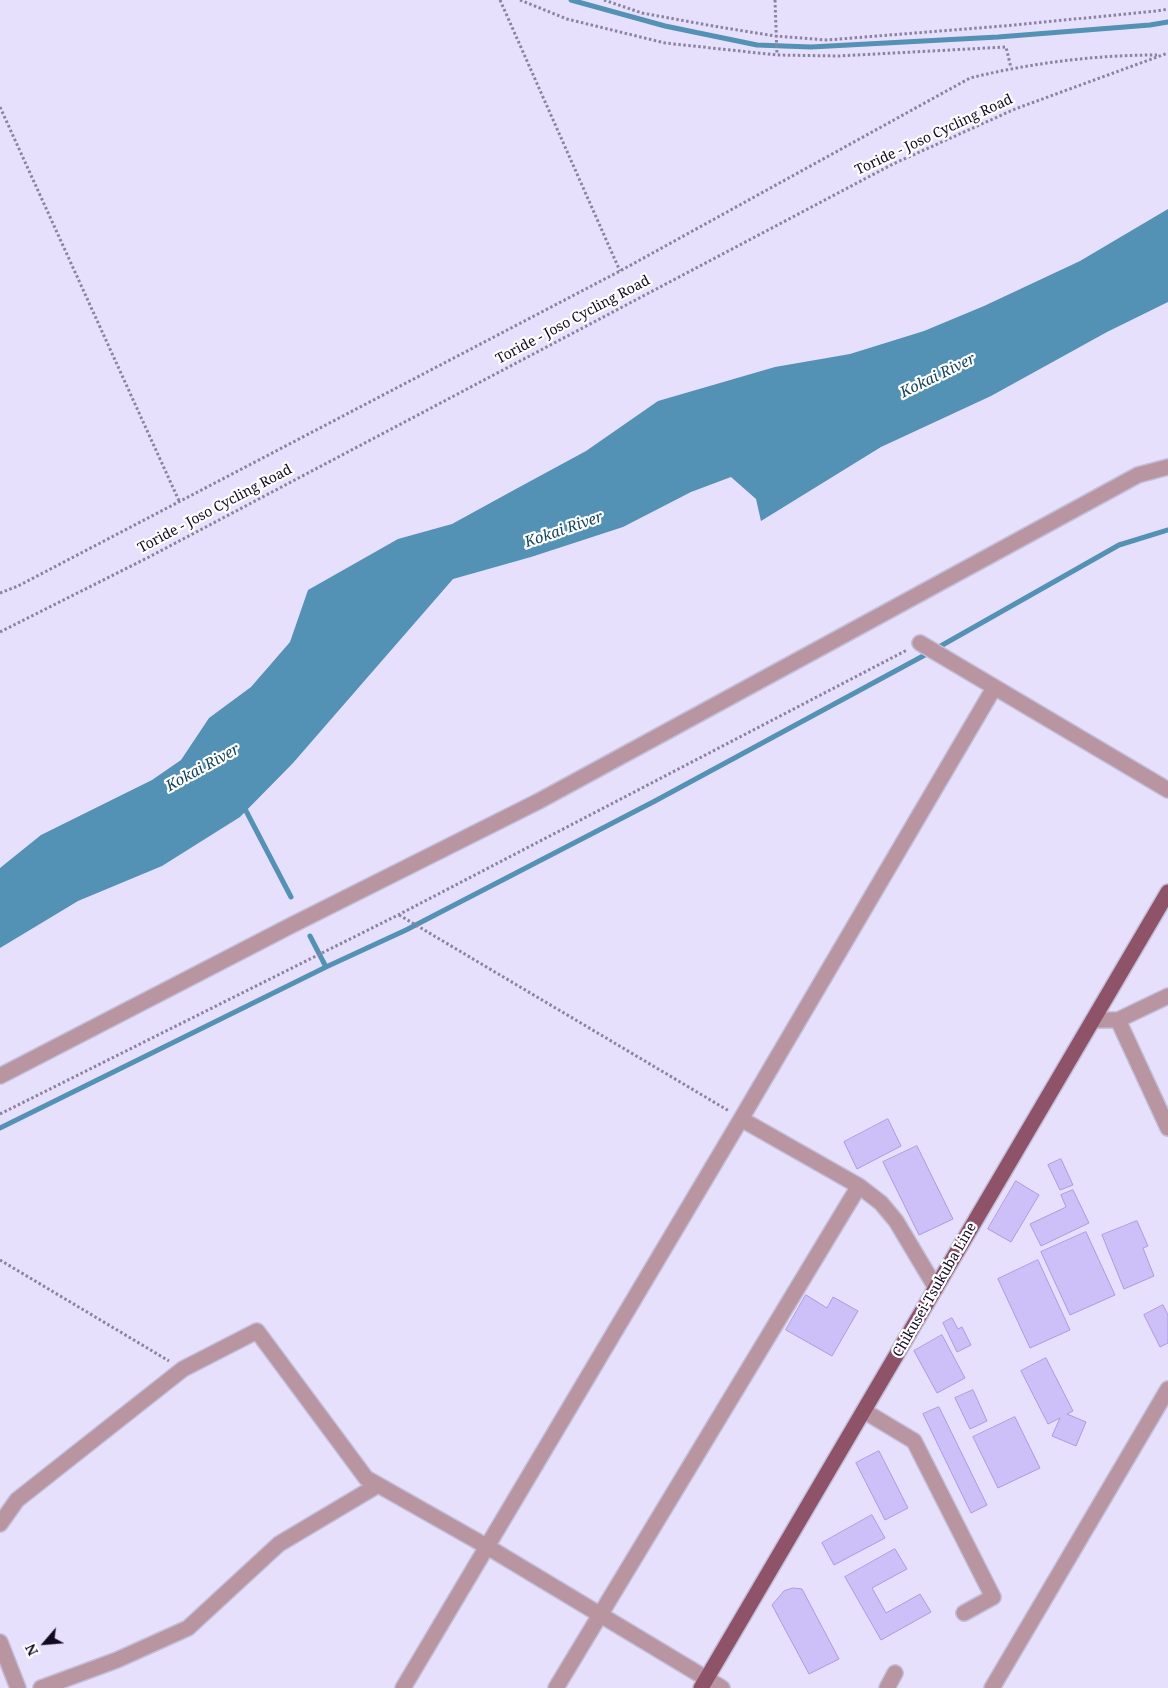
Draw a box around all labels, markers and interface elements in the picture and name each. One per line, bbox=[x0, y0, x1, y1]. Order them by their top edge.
street label: Toride - Joso Cycling Road bbox=[853, 91, 1015, 179]
street label: Toride - Joso Cycling Road bbox=[493, 272, 653, 368]
water label: Kokai River bbox=[897, 350, 979, 402]
street label: Toride - Joso Cycling Road bbox=[135, 461, 295, 557]
water label: Kokai River bbox=[523, 508, 605, 552]
water label: Kokai River bbox=[163, 740, 243, 796]
street label: Chikusei-Tsukuba Line bbox=[890, 1220, 980, 1360]
north arrow bbox=[20, 1618, 70, 1668]
text: N bbox=[20, 1641, 42, 1659]

